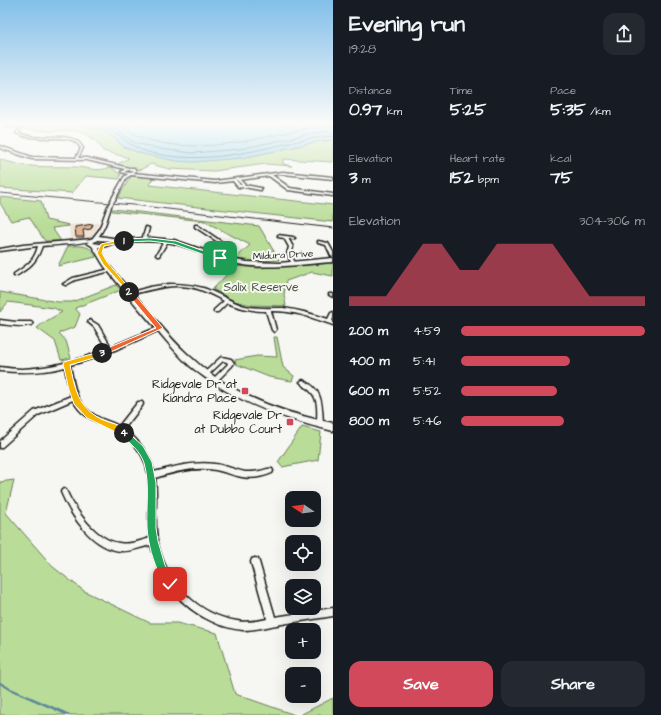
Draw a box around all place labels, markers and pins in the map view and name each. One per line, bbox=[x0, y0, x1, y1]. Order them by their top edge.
pin: 1 bbox=[114, 231, 134, 251]
pin bbox=[203, 241, 237, 275]
pin: 2 bbox=[119, 282, 139, 302]
pin: 3 bbox=[92, 343, 112, 363]
place label: Ridgevale Dr at Kiandra Place bbox=[152, 376, 238, 407]
marker: Ridgevale Dr at Kiandra Place bbox=[240, 386, 250, 396]
place label: Ridgevale Dr at Dubbo Court bbox=[195, 407, 282, 438]
marker: Ridgevale Dr at Dubbo Court bbox=[285, 417, 295, 427]
pin: 4 bbox=[114, 423, 134, 443]
pin bbox=[153, 567, 187, 601]

